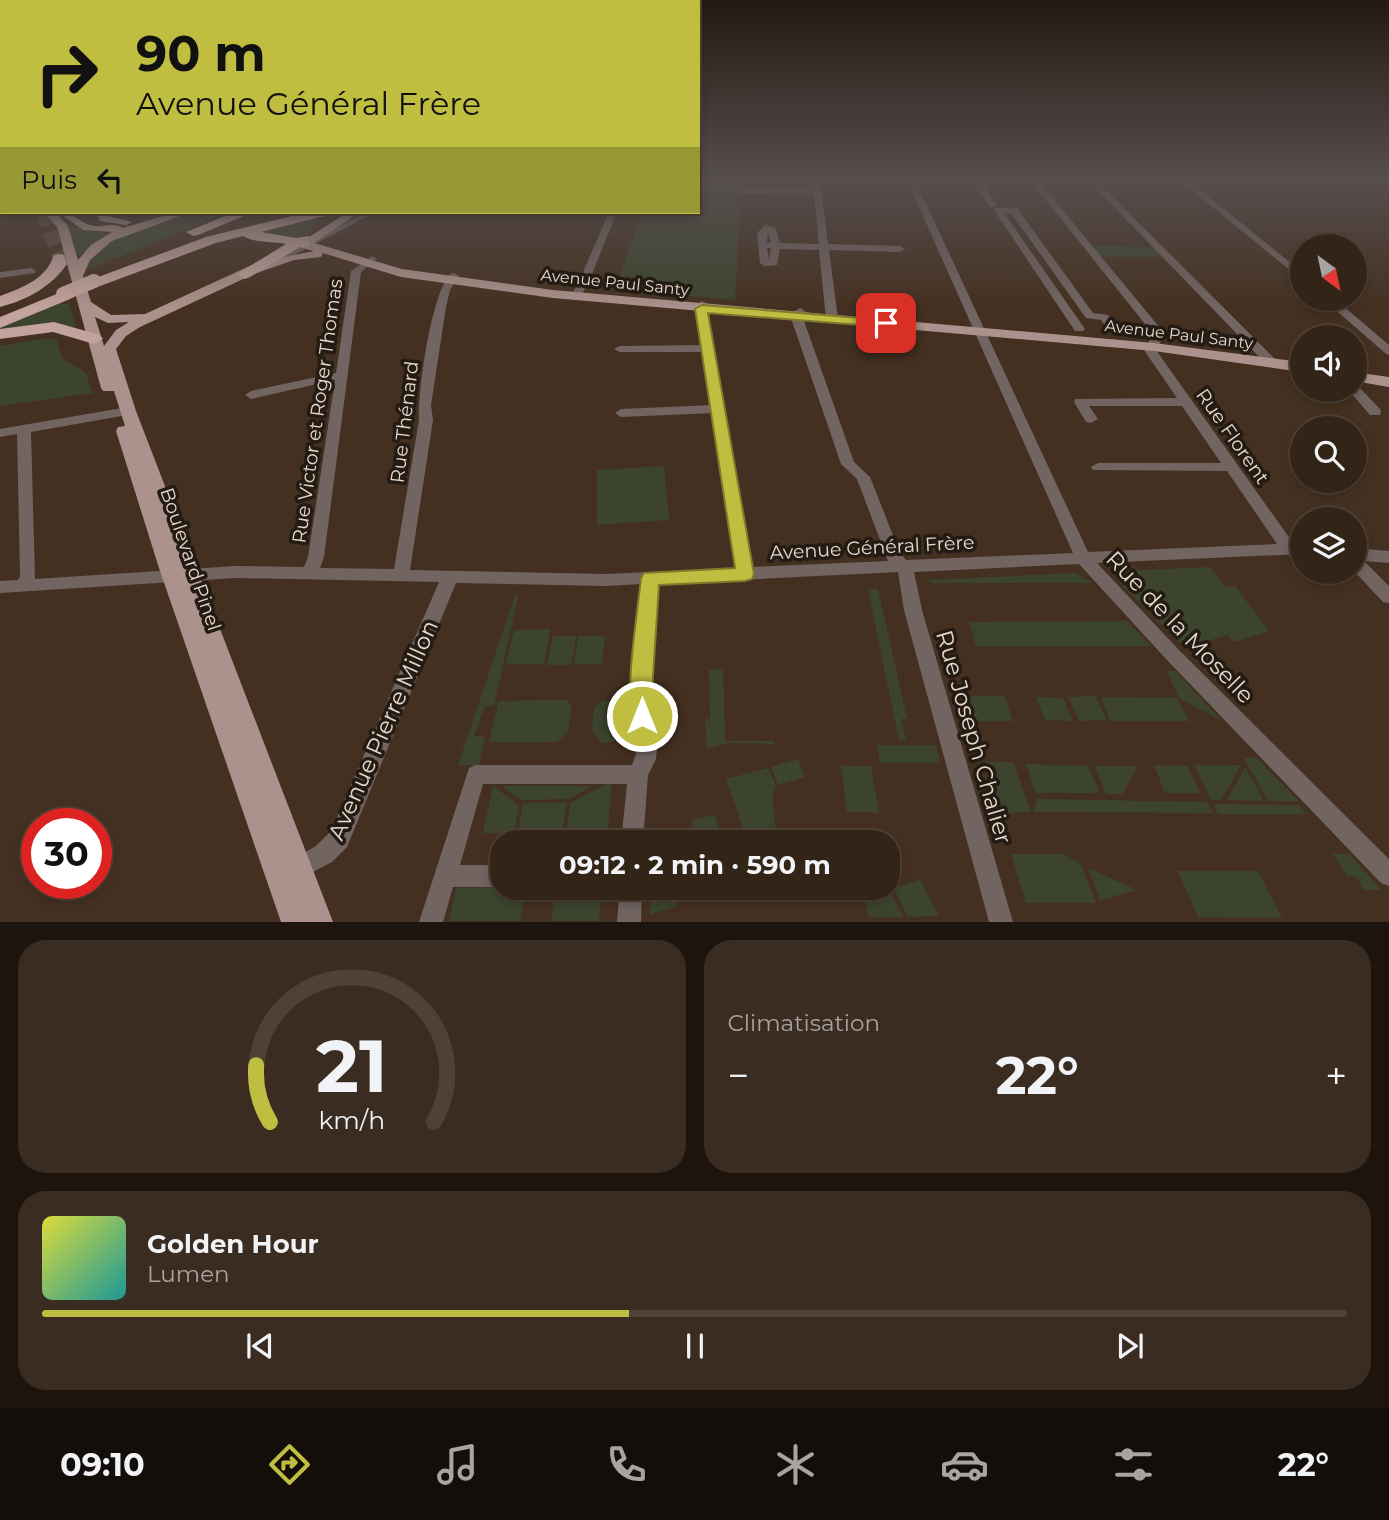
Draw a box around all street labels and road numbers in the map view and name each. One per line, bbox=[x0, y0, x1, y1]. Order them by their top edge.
street label: Avenue Paul Santy bbox=[540, 265, 690, 300]
street label: Rue Victor et Roger Thomas bbox=[288, 277, 347, 545]
street label: Avenue Paul Santy bbox=[1104, 316, 1254, 353]
street label: Rue Thénard bbox=[386, 360, 423, 484]
street label: Rue Florent bbox=[1191, 384, 1274, 489]
street label: Boulevard Pinel bbox=[155, 485, 226, 634]
street label: Avenue Général Frère bbox=[769, 531, 975, 564]
street label: Rue de la Moselle bbox=[1100, 545, 1260, 709]
street label: Avenue Pierre Millon bbox=[322, 616, 444, 844]
street label: Rue Joseph Chalier bbox=[930, 627, 1018, 847]

